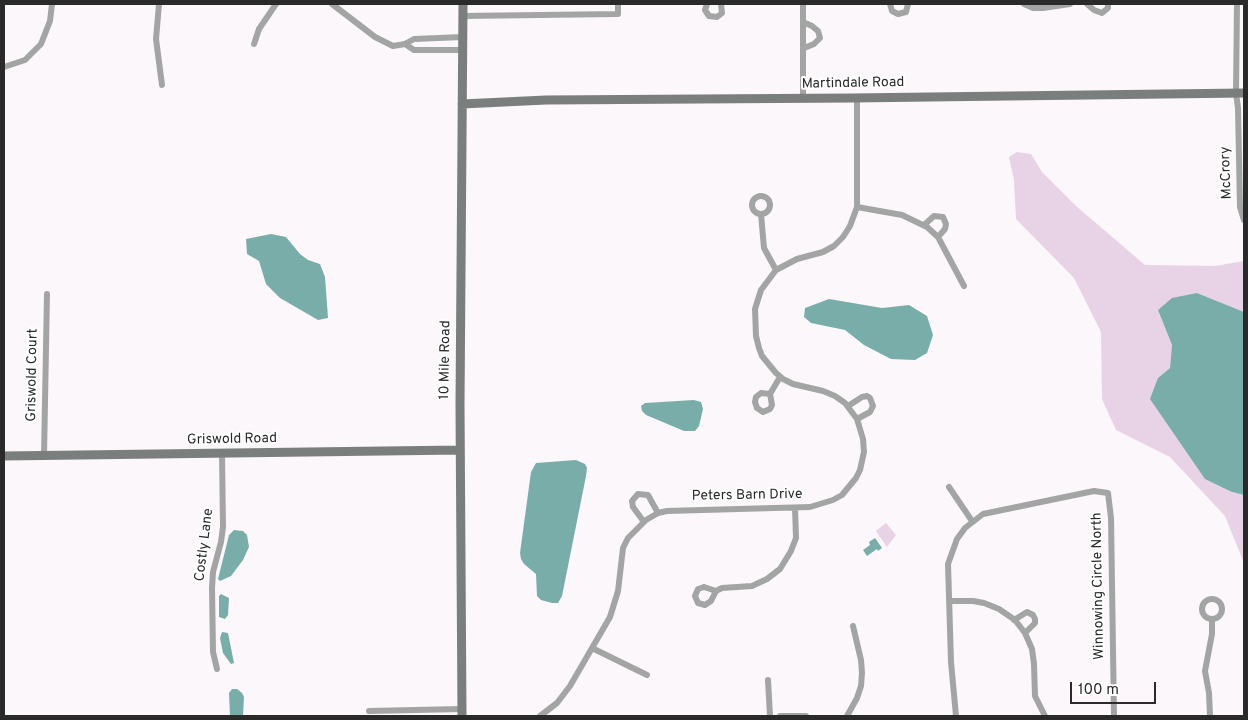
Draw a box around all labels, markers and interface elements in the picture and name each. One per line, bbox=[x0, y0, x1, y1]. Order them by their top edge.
street label: Martindale Road bbox=[801, 75, 905, 93]
street label: McCrory bbox=[1218, 146, 1236, 200]
street label: 10 Mile Road bbox=[437, 320, 455, 400]
street label: Griswold Court bbox=[24, 328, 42, 422]
street label: Griswold Road bbox=[187, 431, 277, 449]
street label: Peters Barn Drive bbox=[691, 487, 803, 505]
street label: Costly Lane bbox=[192, 507, 218, 583]
street label: Winnowing Circle North bbox=[1089, 512, 1109, 660]
scale bar bbox=[1073, 672, 1159, 704]
text: 100 m bbox=[1078, 681, 1119, 700]

